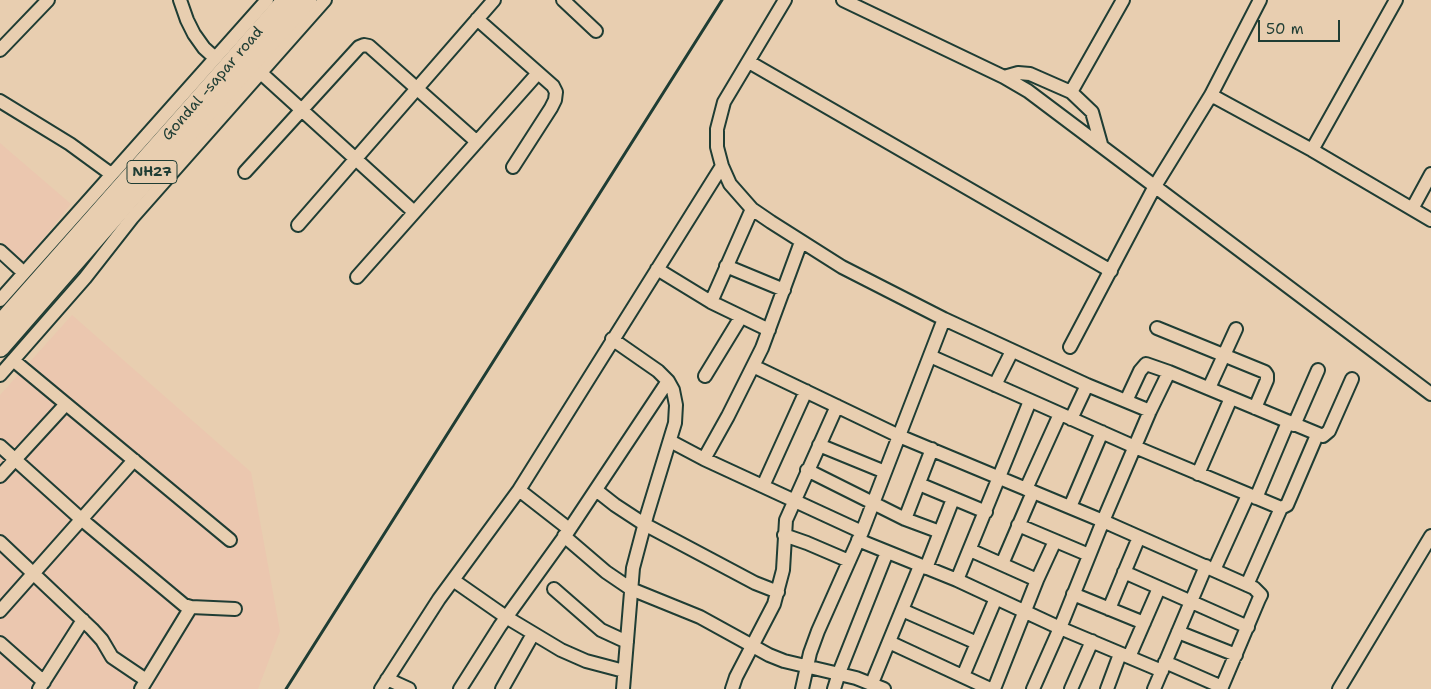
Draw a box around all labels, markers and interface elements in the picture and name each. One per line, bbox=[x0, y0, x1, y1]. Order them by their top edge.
scale bar bbox=[1261, 10, 1344, 42]
text: 50 m bbox=[1266, 19, 1304, 39]
street label: Gondal -sapar road bbox=[159, 23, 267, 145]
road number: NH27 bbox=[127, 160, 177, 183]

